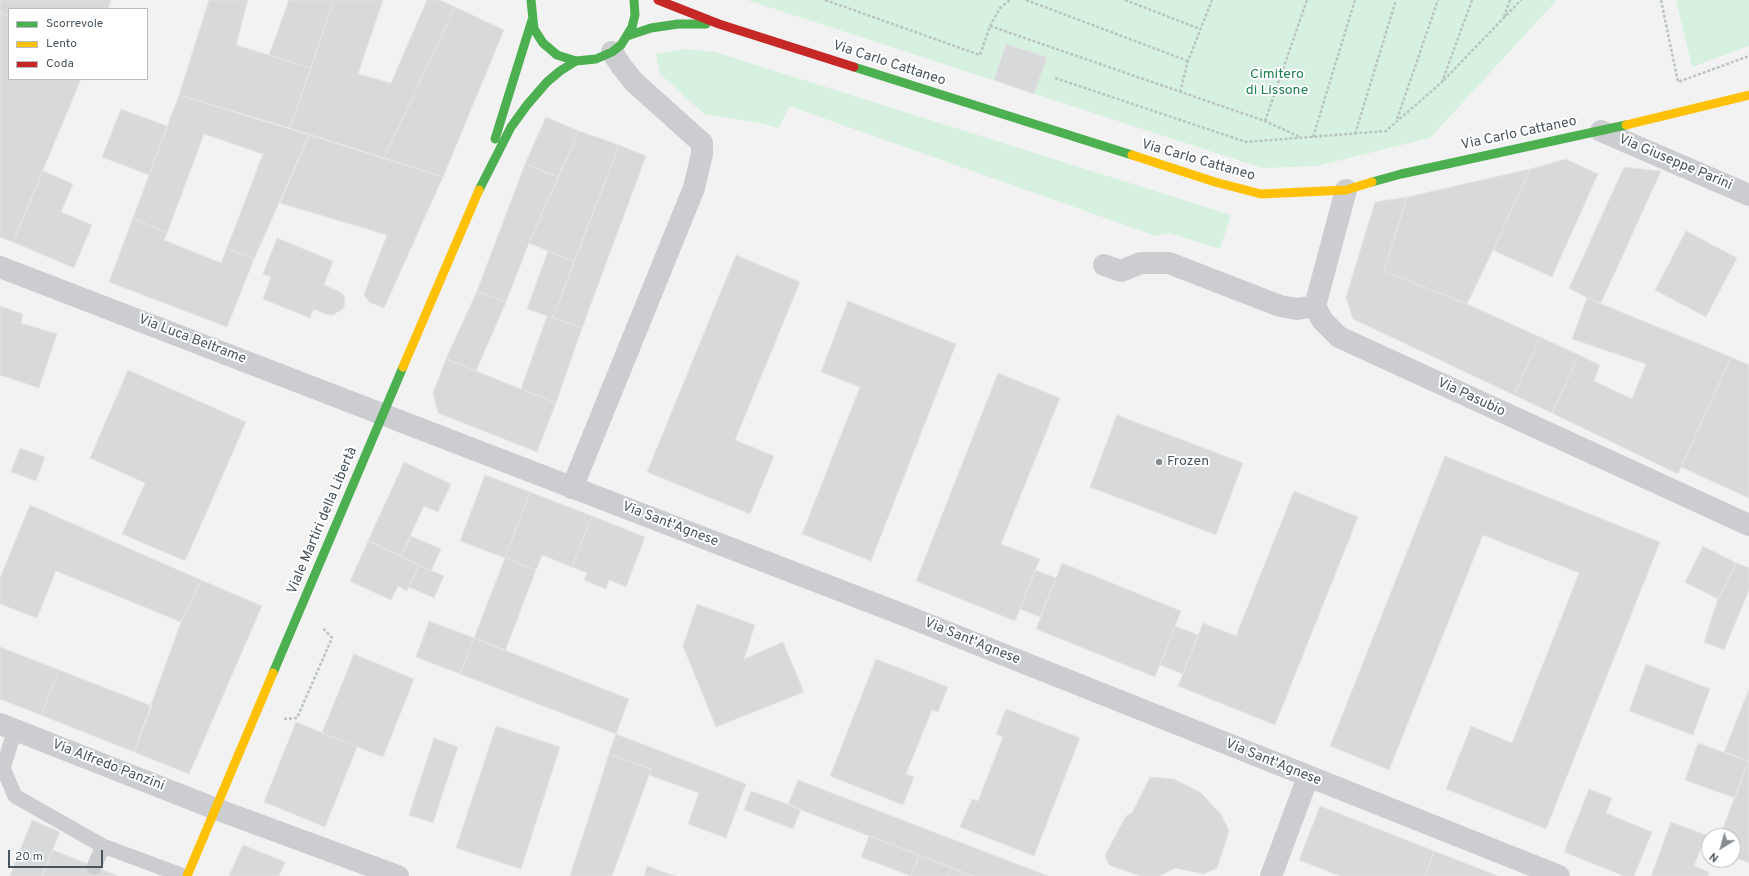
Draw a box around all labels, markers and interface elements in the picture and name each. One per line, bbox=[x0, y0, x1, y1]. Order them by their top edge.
legend bbox=[8, 8, 148, 80]
text: Scorrevole bbox=[46, 16, 103, 32]
text: Lento bbox=[46, 36, 77, 52]
street label: Via Carlo Cattaneo bbox=[830, 38, 948, 90]
text: Coda bbox=[46, 56, 74, 72]
park label: Cimitero di Lissone bbox=[1246, 67, 1308, 100]
street label: Via Carlo Cattaneo bbox=[1460, 114, 1578, 154]
street label: Via Giuseppe Parini bbox=[1616, 131, 1734, 195]
street label: Via Carlo Cattaneo bbox=[1139, 137, 1257, 185]
street label: Via Luca Beltrame bbox=[136, 312, 248, 368]
street label: Via Pasubio bbox=[1434, 375, 1508, 421]
street label: Viale Martiri della Libertà bbox=[284, 445, 362, 597]
place label: Frozen bbox=[1167, 454, 1209, 470]
marker: Frozen bbox=[1154, 457, 1164, 467]
street label: Via Sant'Agnese bbox=[619, 499, 721, 551]
street label: Via Sant'Agnese bbox=[922, 615, 1022, 669]
street label: Via Sant'Agnese bbox=[1223, 736, 1323, 790]
street label: Via Alfredo Panzini bbox=[49, 737, 167, 795]
north arrow bbox=[1701, 828, 1741, 868]
scale bar bbox=[10, 842, 105, 868]
text: 20 m bbox=[15, 849, 43, 865]
text: N bbox=[1707, 849, 1722, 865]

